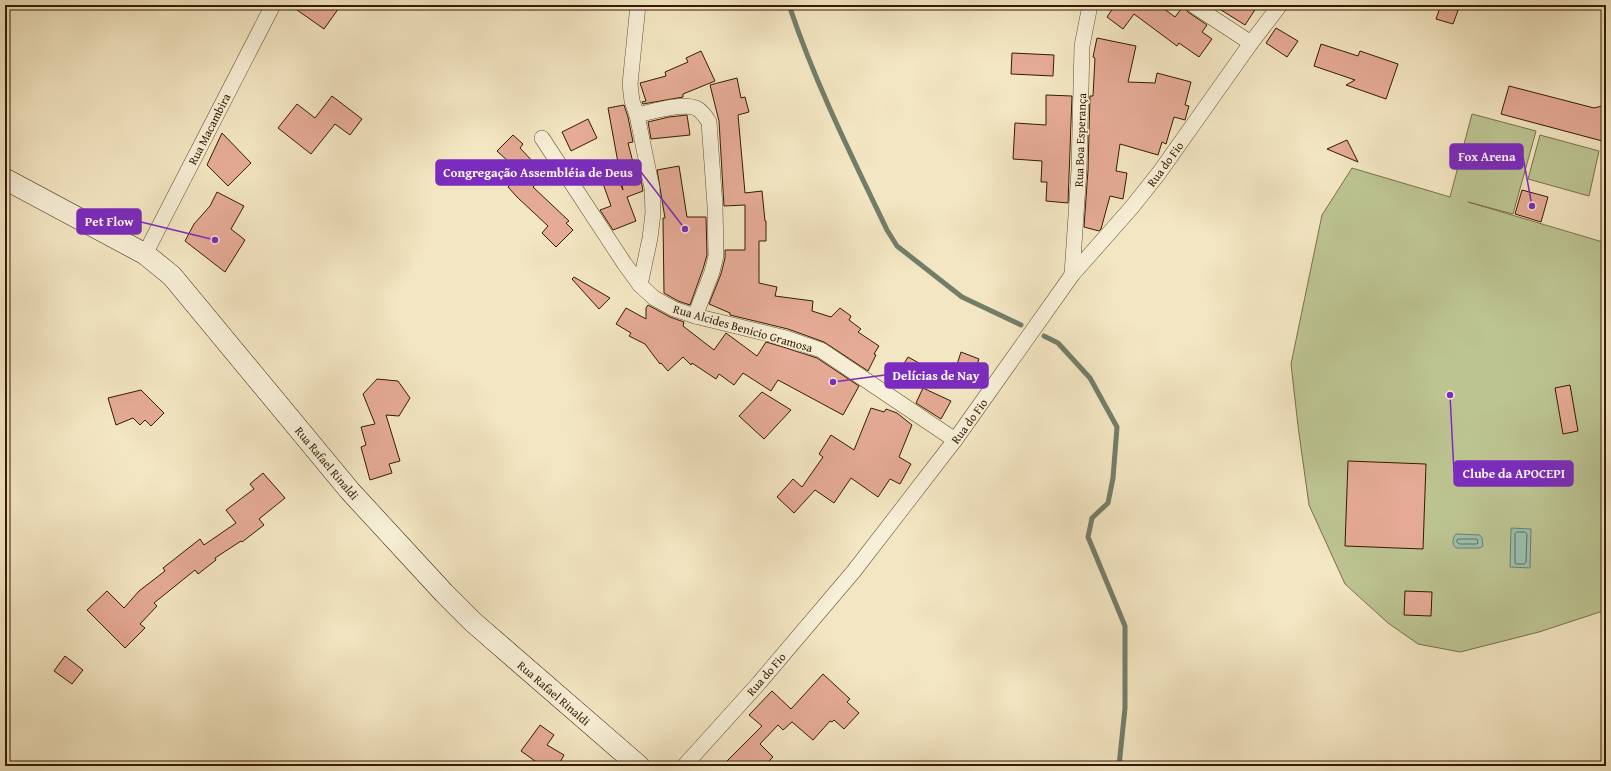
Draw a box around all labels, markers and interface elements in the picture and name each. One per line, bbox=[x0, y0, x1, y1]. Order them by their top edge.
street label: Rua Macambira bbox=[184, 90, 234, 168]
street label: Rua Boa Esperança bbox=[1070, 92, 1090, 187]
street label: Rua do Fio bbox=[1143, 138, 1187, 190]
callout: Fox Arena bbox=[1450, 144, 1523, 169]
text: Fox Arena bbox=[1458, 147, 1516, 166]
callout: Congregação Assembléia de Deus bbox=[436, 160, 641, 185]
text: Congregação Assembléia de Deus bbox=[443, 163, 633, 182]
callout: Pet Flow bbox=[77, 209, 141, 234]
text: Pet Flow bbox=[85, 212, 134, 231]
street label: Rua Alcides Benicio Gramosa bbox=[671, 300, 815, 356]
callout: Delícias de Nay bbox=[885, 363, 988, 388]
text: Delícias de Nay bbox=[893, 366, 980, 385]
street label: Rua do Fio bbox=[947, 395, 991, 447]
street label: Rua Rafael Rinaldi bbox=[291, 423, 363, 504]
callout: Clube da APOCEPI bbox=[1454, 461, 1573, 486]
text: Clube da APOCEPI bbox=[1463, 464, 1565, 483]
street label: Rua do Fio bbox=[742, 649, 790, 699]
street label: Rua Rafael Rinaldi bbox=[514, 657, 594, 730]

